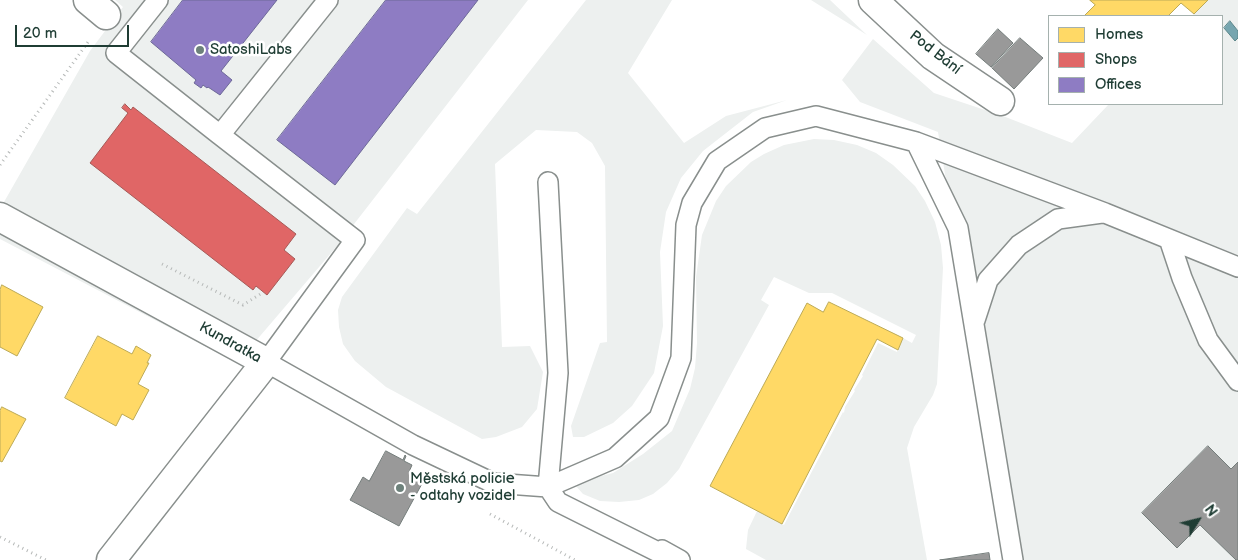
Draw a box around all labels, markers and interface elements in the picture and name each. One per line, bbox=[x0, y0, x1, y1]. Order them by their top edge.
scale bar bbox=[18, 15, 131, 47]
legend bbox=[1048, 15, 1223, 105]
text: 20 m bbox=[23, 24, 57, 43]
text: Homes bbox=[1095, 25, 1143, 44]
street label: Pod Bání bbox=[906, 27, 964, 79]
place label: SatoshiLabs bbox=[210, 41, 292, 59]
marker: SatoshiLabs bbox=[194, 44, 206, 56]
text: Shops bbox=[1095, 50, 1137, 69]
text: Offices bbox=[1095, 75, 1141, 94]
street label: Kundratka bbox=[196, 319, 264, 367]
place label: Městská policie - odtahy vozidel bbox=[410, 470, 515, 505]
marker: Městská policie - odtahy vozidel bbox=[394, 482, 406, 494]
north arrow bbox=[1173, 495, 1223, 545]
text: N bbox=[1201, 502, 1221, 520]

